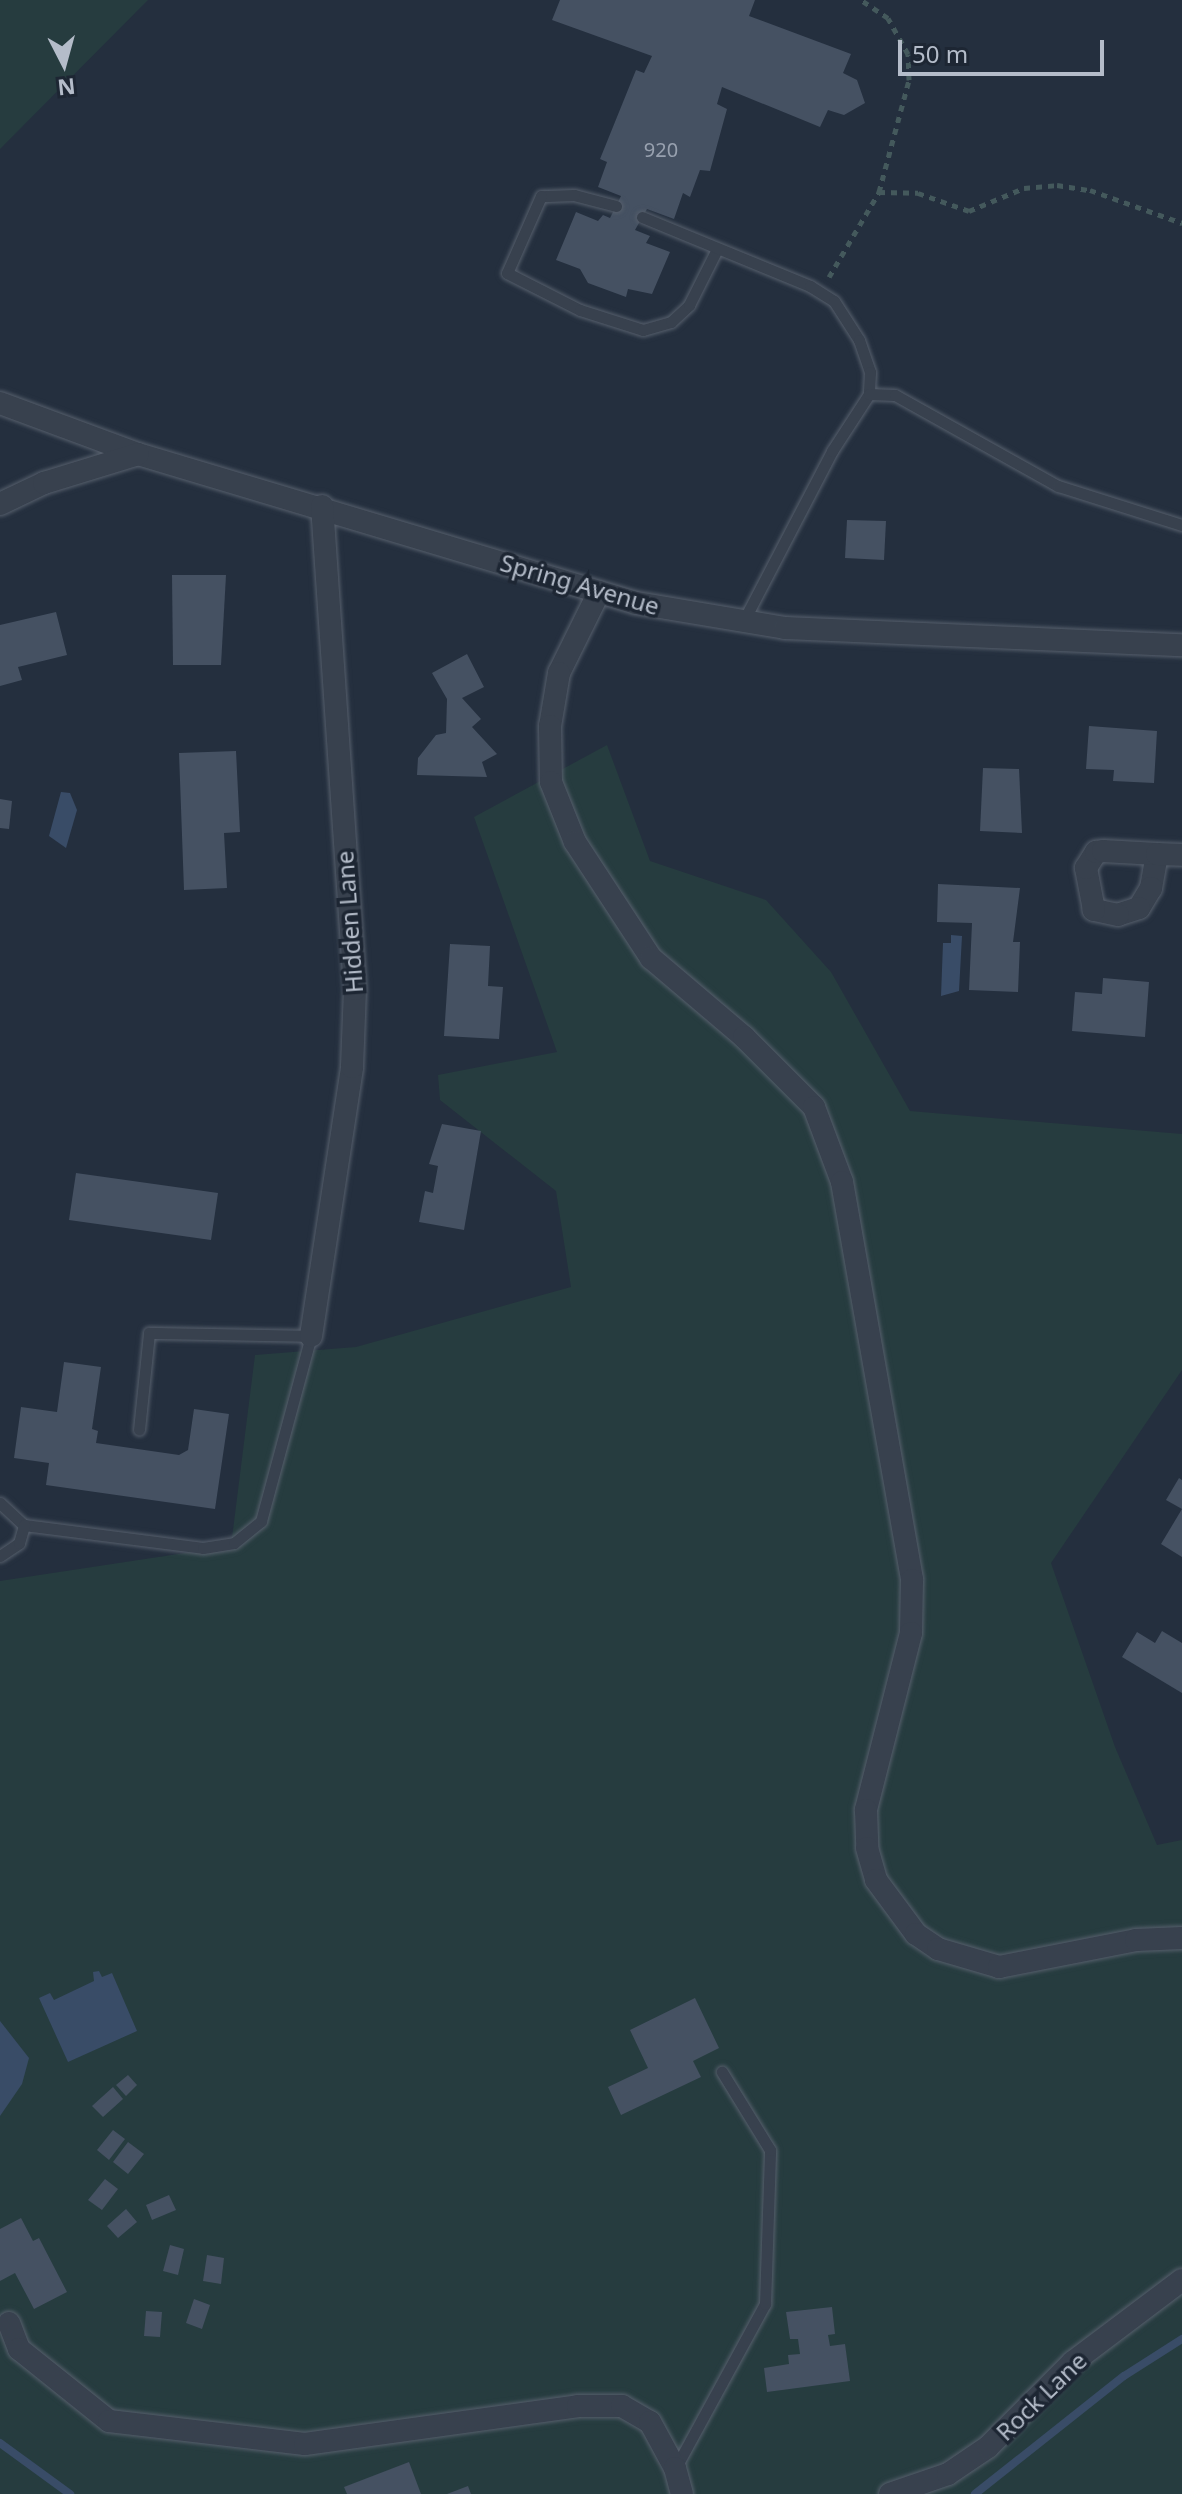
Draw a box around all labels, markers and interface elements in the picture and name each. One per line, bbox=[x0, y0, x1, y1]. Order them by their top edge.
north arrow bbox=[24, 24, 104, 104]
scale bar bbox=[902, 24, 1108, 74]
text: 50 m bbox=[912, 37, 968, 70]
text: N bbox=[56, 72, 77, 104]
house number: 920 bbox=[644, 137, 678, 161]
street label: Spring Avenue bbox=[497, 548, 663, 620]
street label: Hidden Lane bbox=[330, 850, 368, 994]
street label: Rock Lane bbox=[990, 2346, 1092, 2446]

